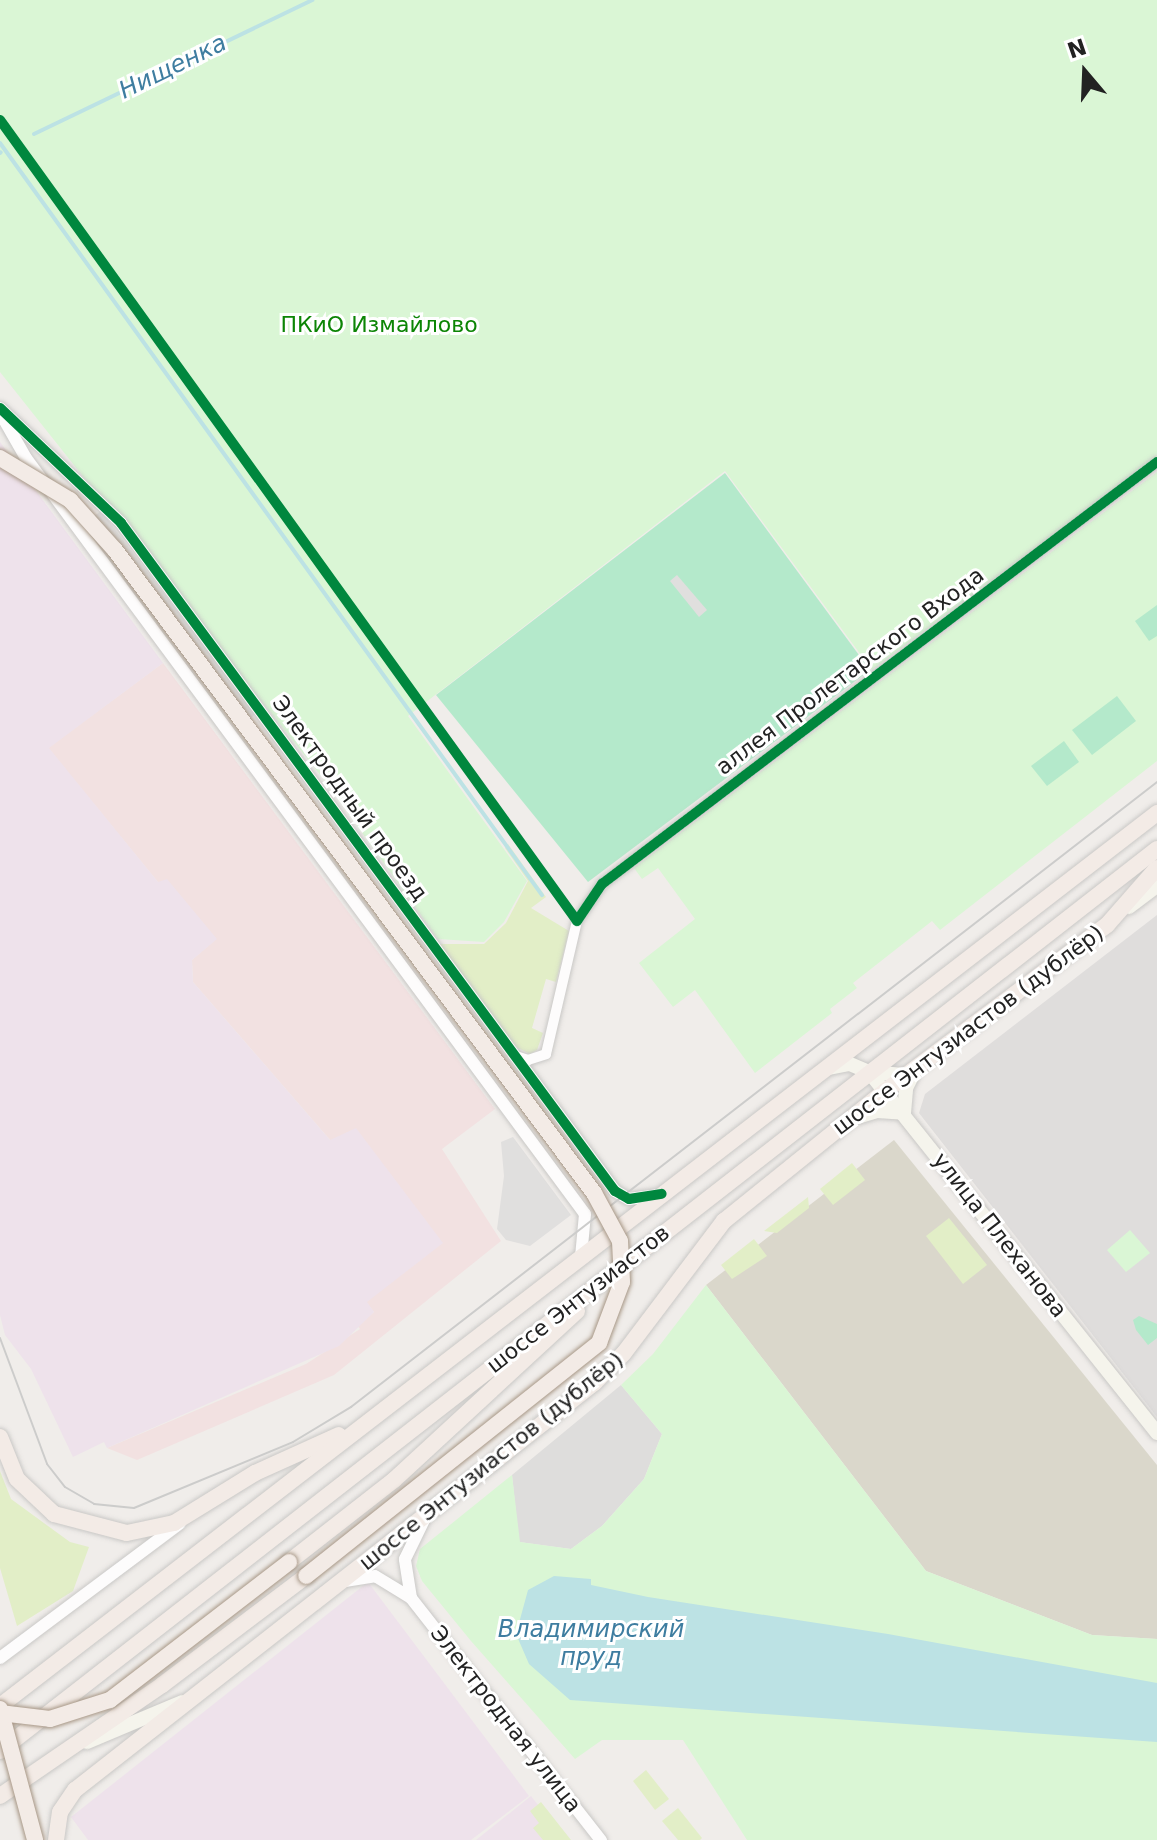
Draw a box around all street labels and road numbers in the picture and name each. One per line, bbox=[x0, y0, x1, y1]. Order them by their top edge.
street label: аллея Пролетарского Входа bbox=[711, 562, 989, 780]
street label: Электродный проезд bbox=[267, 690, 433, 906]
street label: шоссе Энтузиастов (дублёр) bbox=[827, 919, 1109, 1141]
street label: улица Плеханова bbox=[927, 1147, 1073, 1323]
street label: шоссе Энтузиастов bbox=[481, 1219, 675, 1379]
street label: шоссе Энтузиастов (дублёр) bbox=[354, 1346, 628, 1576]
street label: Электродная улица bbox=[425, 1620, 587, 1818]

